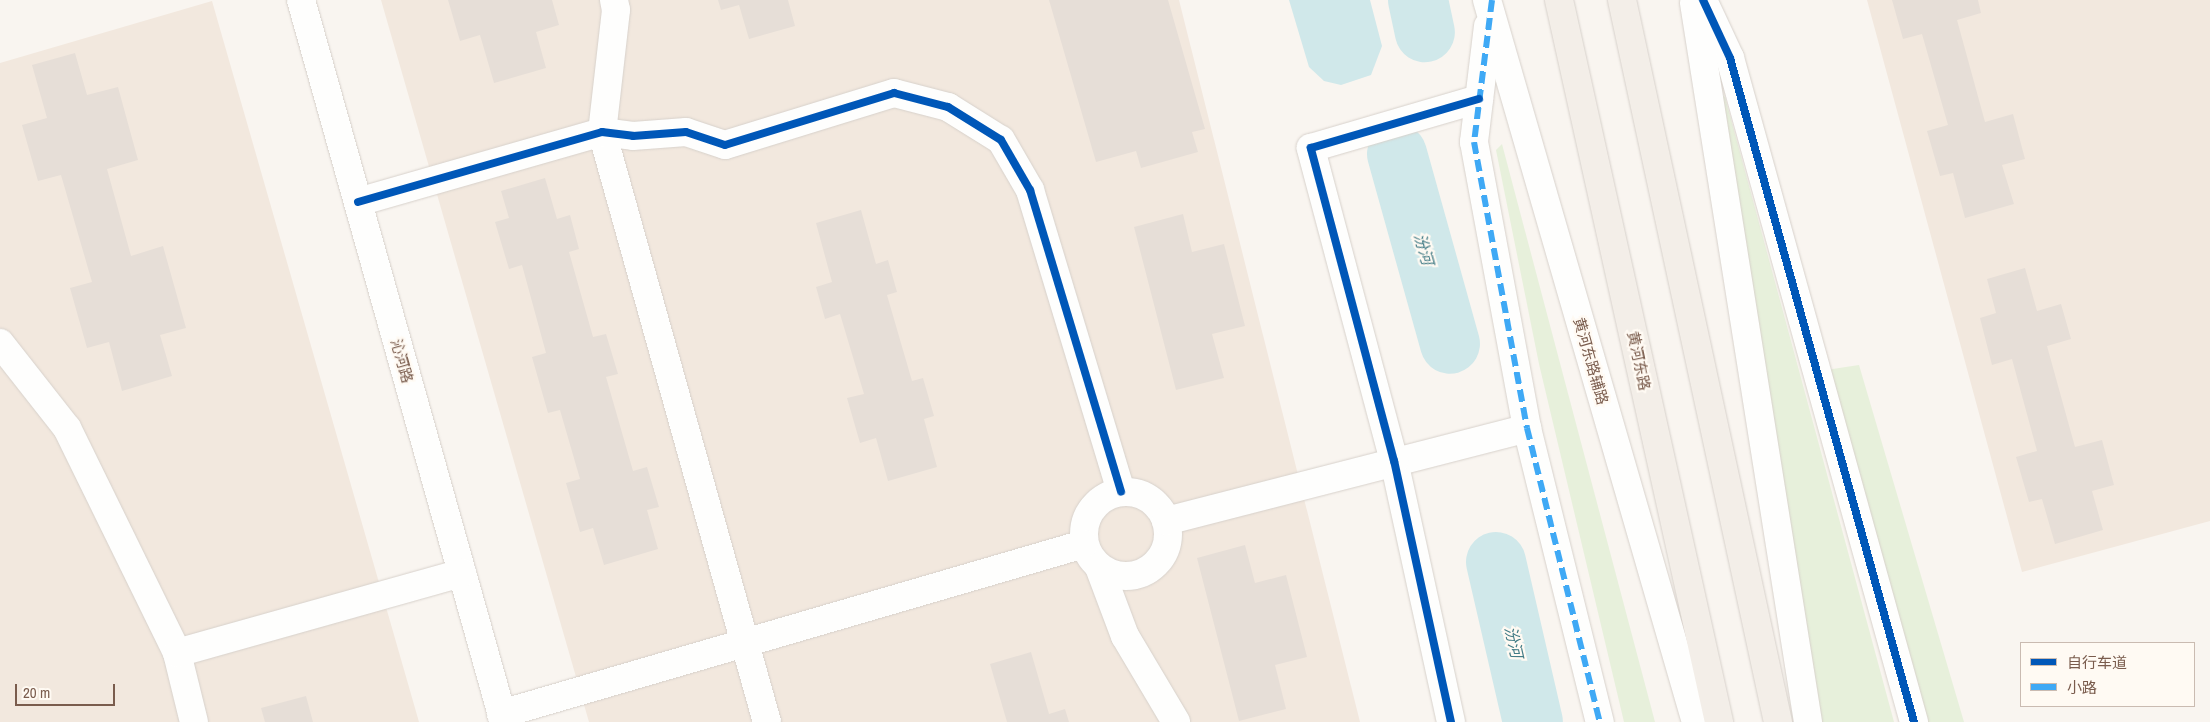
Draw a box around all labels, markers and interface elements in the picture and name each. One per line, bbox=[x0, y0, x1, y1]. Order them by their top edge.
water label: 汾河 bbox=[1410, 231, 1438, 267]
street label: 黄河东路辅路 bbox=[1570, 315, 1612, 407]
street label: 黄河东路 bbox=[1624, 330, 1654, 392]
street label: 沁河路 bbox=[387, 337, 417, 385]
water label: 汾河 bbox=[1501, 624, 1527, 660]
legend bbox=[2020, 642, 2195, 707]
text: 自行车道 bbox=[2067, 652, 2127, 673]
scale bar bbox=[18, 674, 118, 706]
text: 小路 bbox=[2067, 677, 2097, 698]
text: 20 m bbox=[23, 682, 50, 703]

